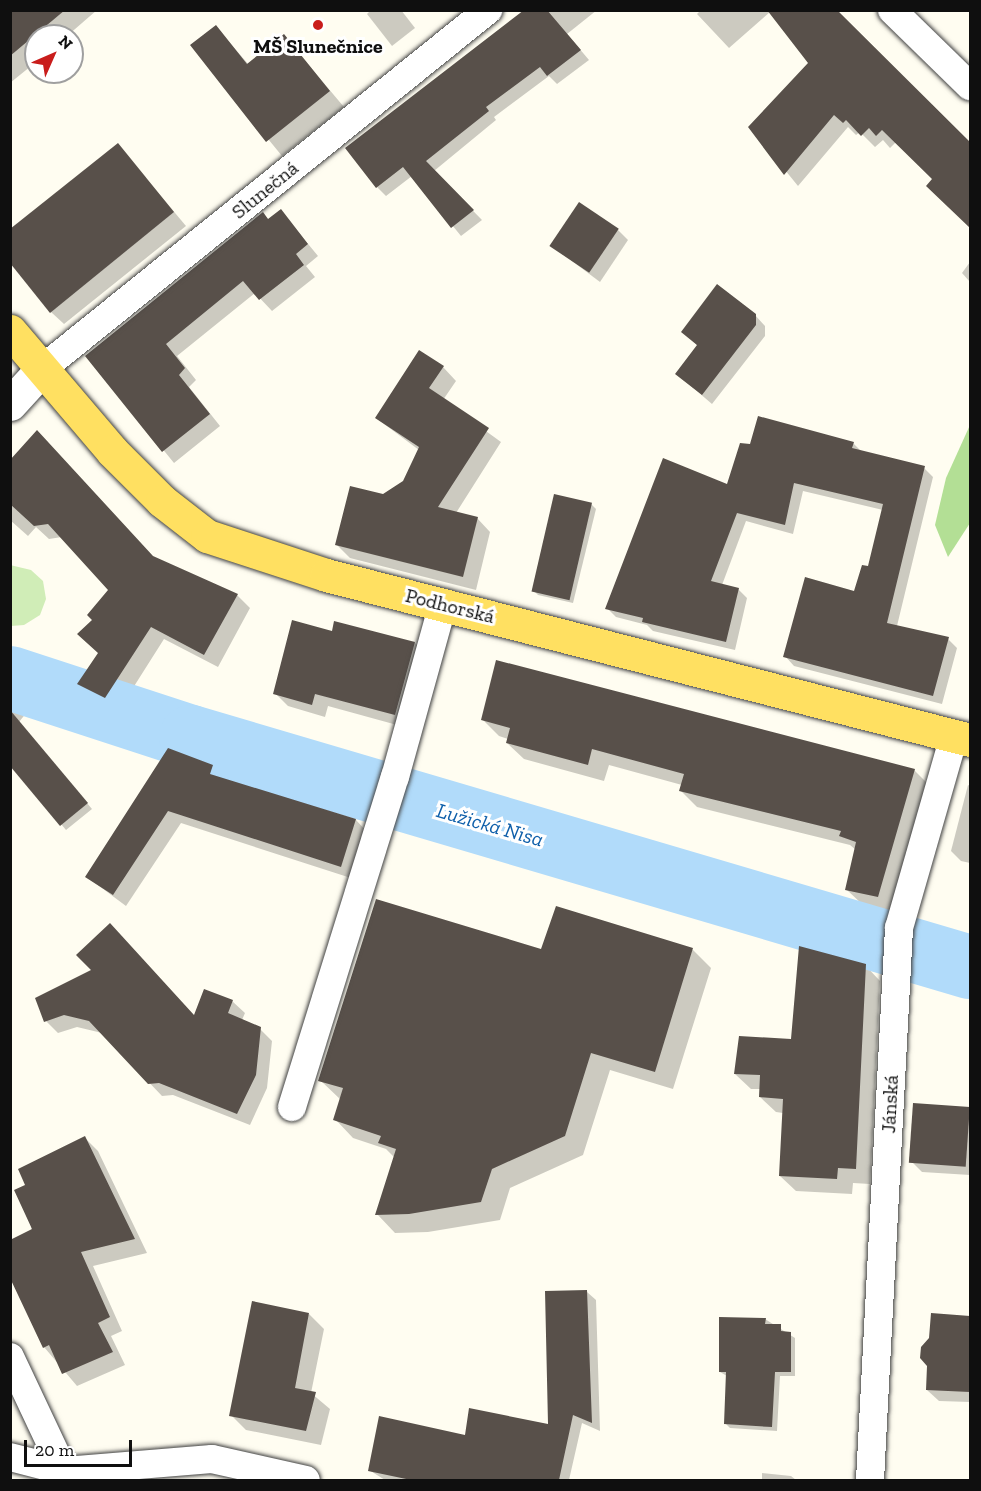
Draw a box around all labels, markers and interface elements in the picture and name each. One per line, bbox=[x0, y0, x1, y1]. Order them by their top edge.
marker: MŠ Slunečnice bbox=[311, 18, 325, 32]
north arrow bbox=[24, 24, 84, 84]
text: N bbox=[55, 31, 77, 53]
place label: MŠ Slunečnice bbox=[253, 34, 383, 58]
street label: Slunečná bbox=[227, 156, 303, 224]
street label: Podhorská bbox=[403, 583, 497, 629]
water label: Lužická Nisa bbox=[434, 798, 546, 852]
street label: Jánská bbox=[876, 1074, 904, 1134]
scale bar bbox=[27, 1428, 135, 1466]
text: 20 m bbox=[35, 1439, 74, 1461]

